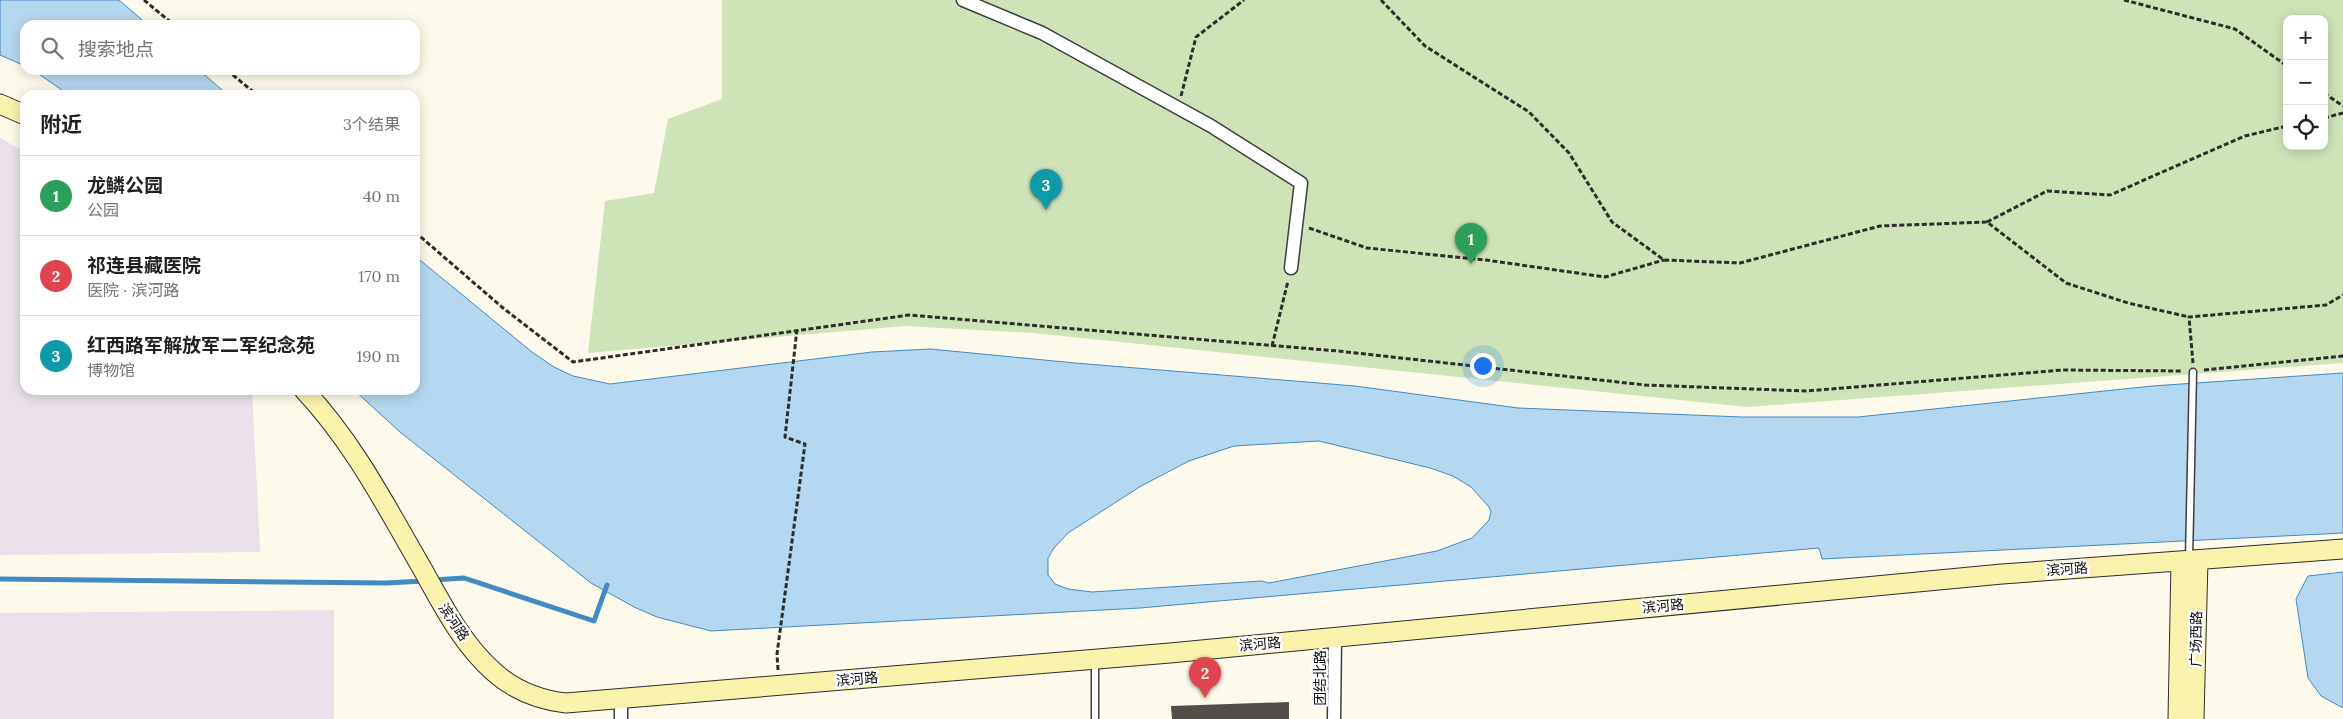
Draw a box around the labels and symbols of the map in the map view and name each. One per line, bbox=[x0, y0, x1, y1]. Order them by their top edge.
pin: 3 bbox=[1030, 169, 1062, 210]
pin: 1 bbox=[1455, 223, 1487, 264]
your location bbox=[1470, 353, 1496, 379]
street label: 滨河路 bbox=[2045, 559, 2089, 579]
street label: 滨河路 bbox=[1641, 595, 1685, 617]
street label: 滨河路 bbox=[435, 600, 473, 644]
street label: 广场西路 bbox=[2187, 611, 2205, 667]
street label: 滨河路 bbox=[1238, 633, 1282, 655]
street label: 团结北路 bbox=[1311, 650, 1329, 706]
pin: 2 bbox=[1189, 657, 1221, 698]
street label: 滨河路 bbox=[835, 668, 879, 690]

